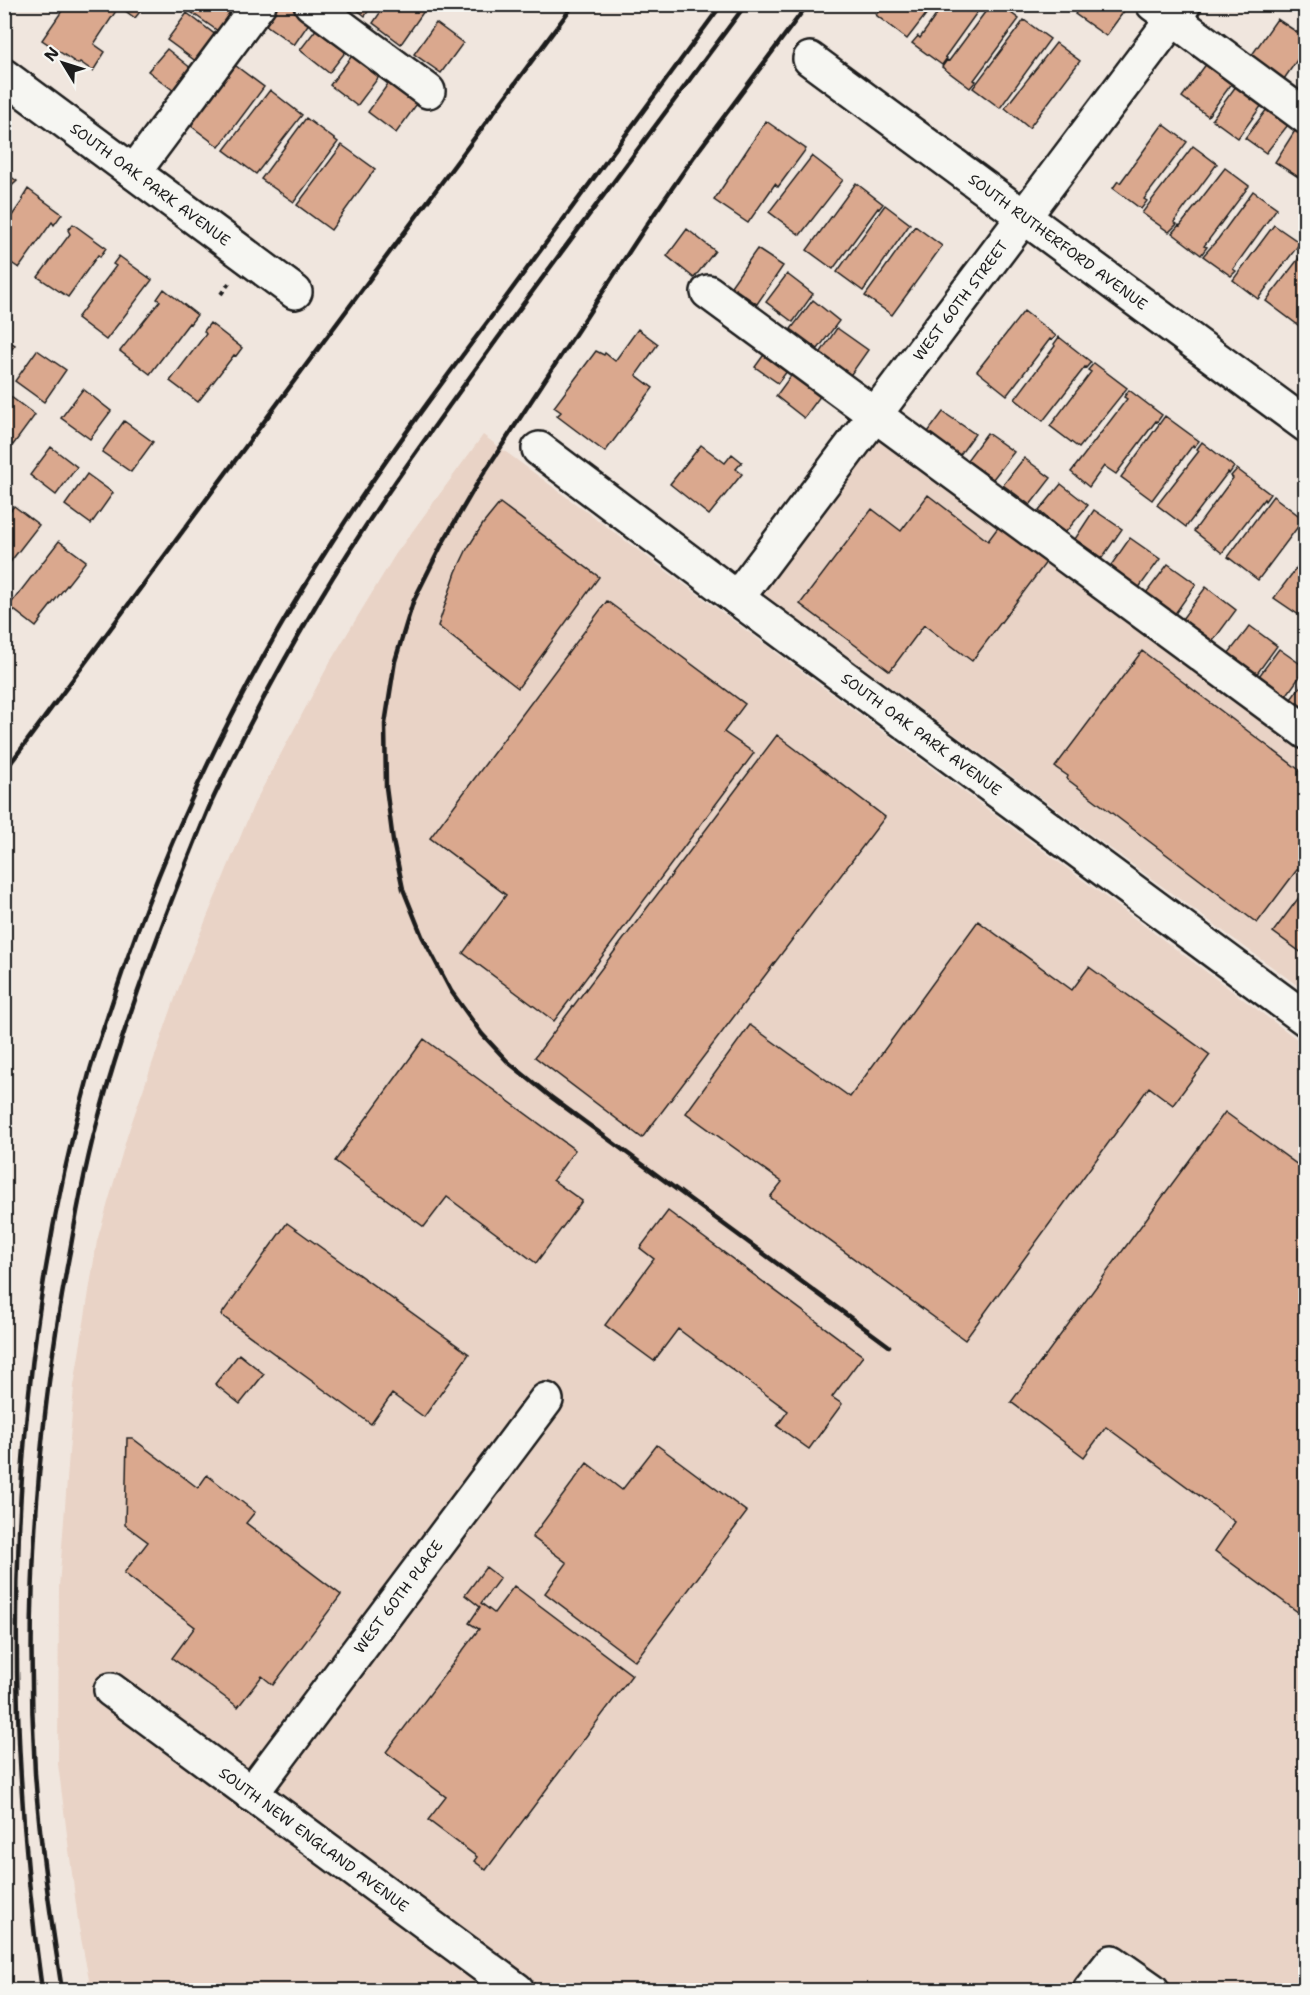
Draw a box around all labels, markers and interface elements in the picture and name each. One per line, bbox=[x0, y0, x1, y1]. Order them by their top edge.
north arrow bbox=[33, 33, 93, 93]
text: N bbox=[39, 43, 64, 66]
street label: SOUTH OAK PARK AVENUE bbox=[66, 118, 234, 251]
street label: SOUTH RUTHERFORD AVENUE bbox=[964, 169, 1151, 315]
street label: WEST 60TH STREET bbox=[909, 236, 1013, 365]
street label: SOUTH OAK PARK AVENUE bbox=[837, 668, 1006, 800]
street label: WEST 60TH PLACE bbox=[349, 1536, 447, 1658]
street label: SOUTH NEW ENGLAND AVENUE bbox=[215, 1763, 413, 1917]

